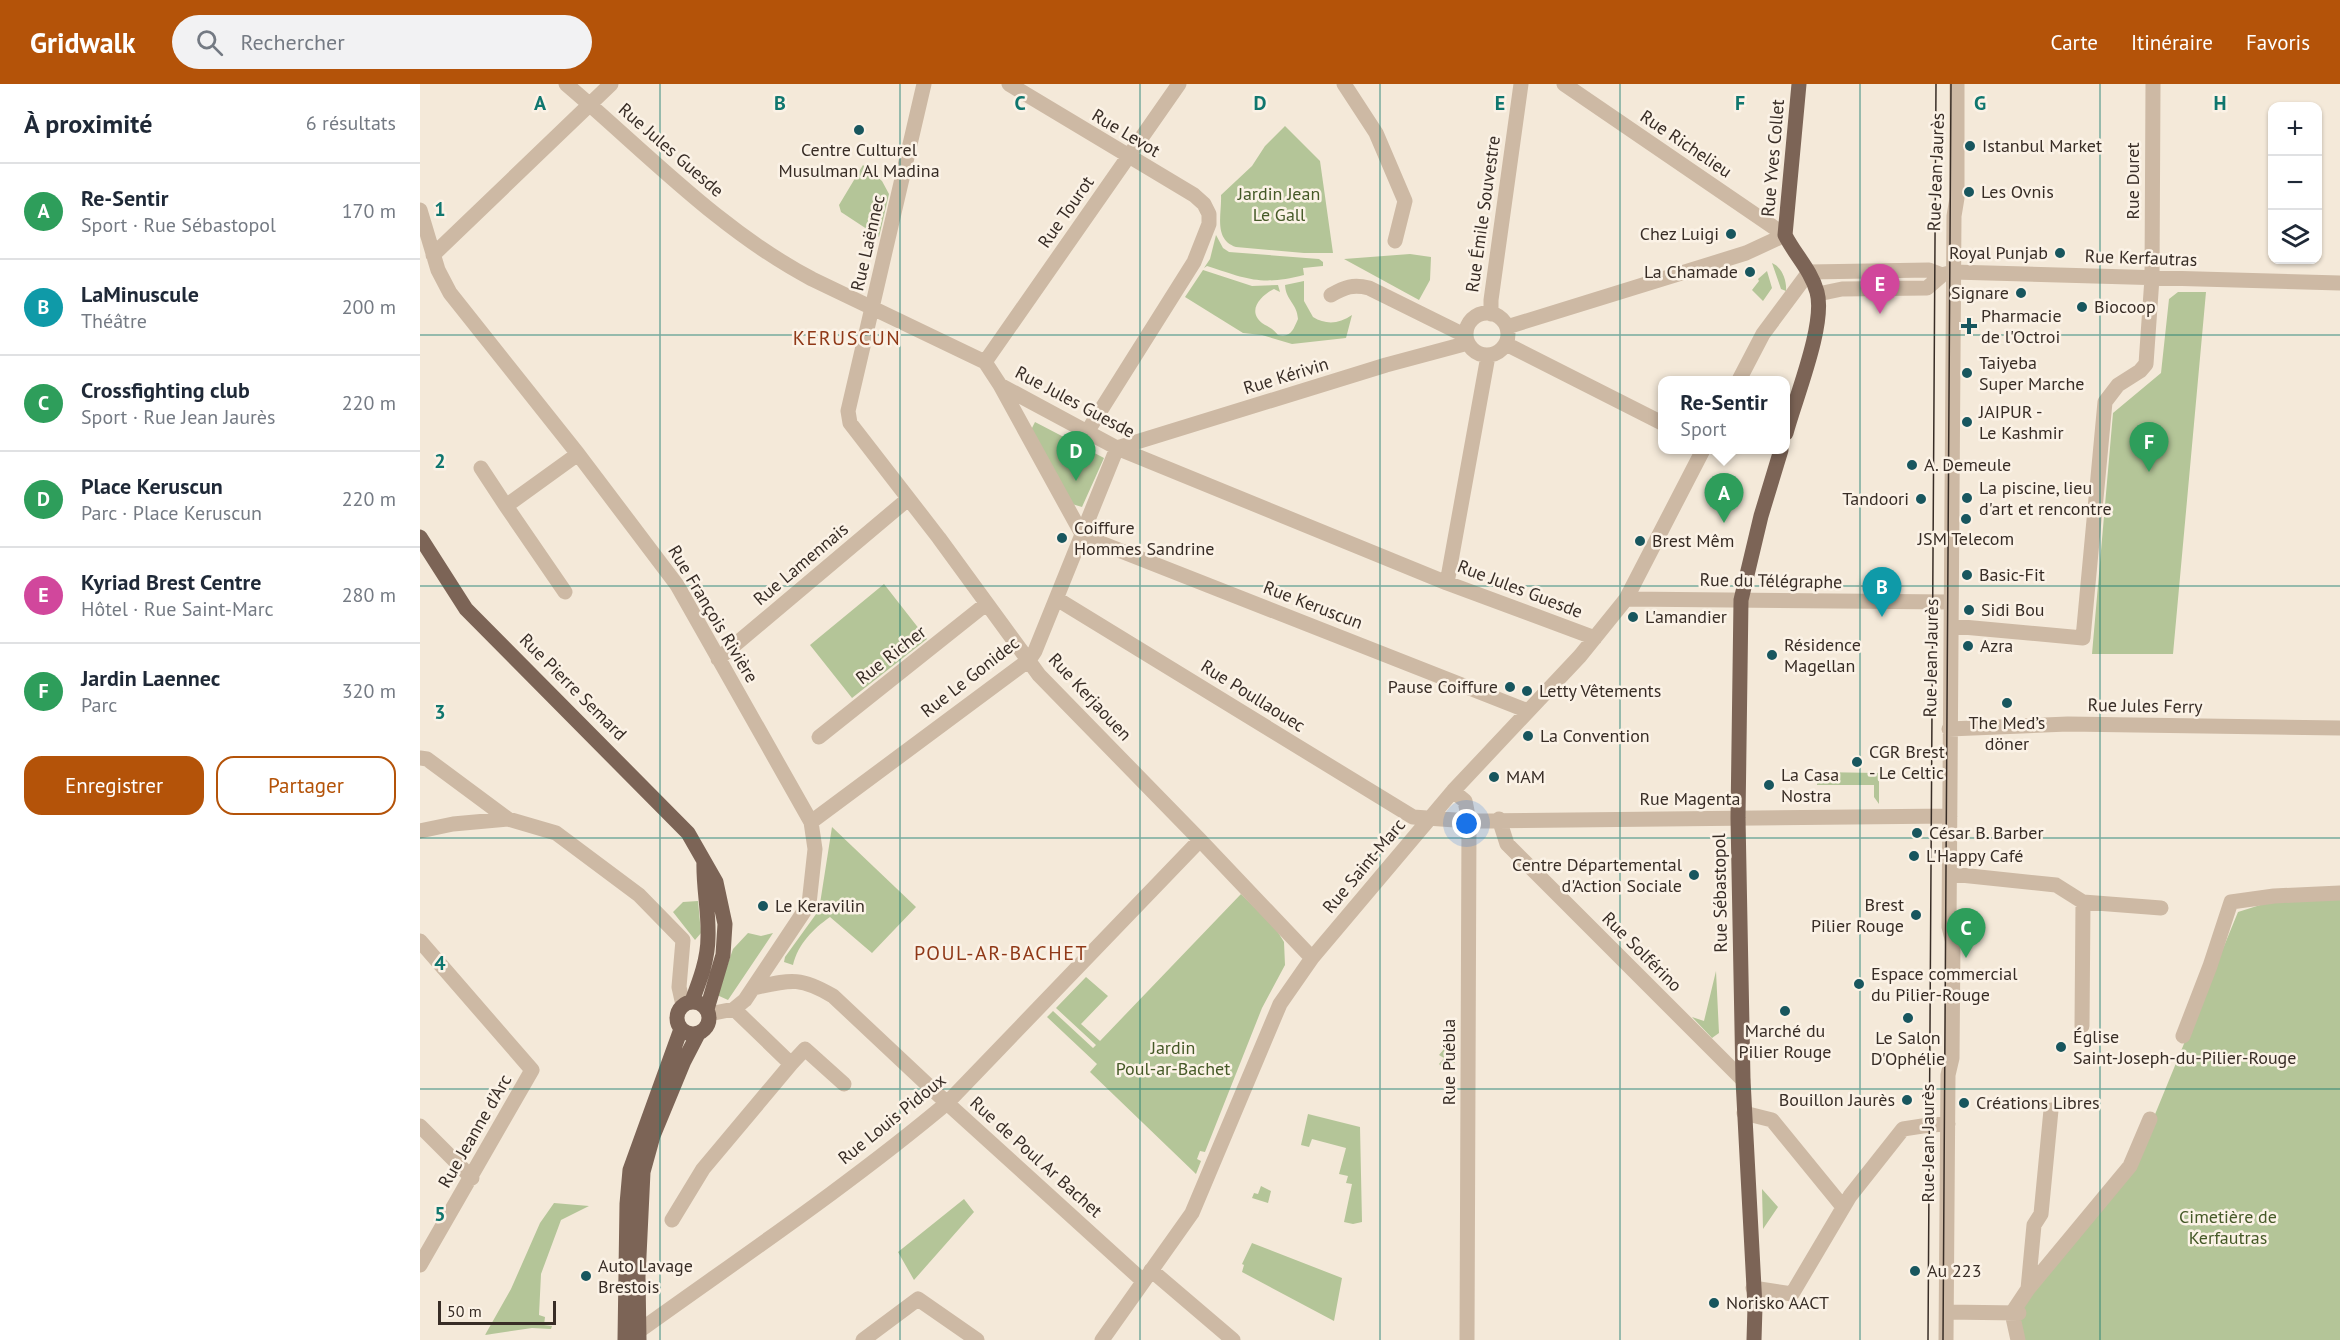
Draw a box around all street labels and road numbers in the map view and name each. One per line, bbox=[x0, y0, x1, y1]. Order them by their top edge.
street label: Rue Jules Guesde bbox=[614, 98, 729, 202]
street label: Rue Yves Collet bbox=[1756, 98, 1789, 218]
street label: Rue Levot bbox=[1088, 103, 1164, 162]
street label: Rue Richelieu bbox=[1636, 104, 1737, 183]
street label: Rue Jean Jaurès bbox=[1922, 112, 1949, 232]
street label: Rue Émile Souvestre bbox=[1460, 134, 1505, 294]
street label: Rue Duret bbox=[2121, 142, 2144, 220]
street label: Rue Tourot bbox=[1033, 171, 1099, 252]
street label: Rue Laënnec bbox=[845, 193, 890, 293]
street label: Rue Kerfautras bbox=[2084, 244, 2198, 271]
street label: Rue Kérivin bbox=[1241, 352, 1331, 399]
street label: Rue Jules Guesde bbox=[1011, 360, 1139, 443]
street label: Rue Lamennais bbox=[749, 517, 853, 610]
street label: Rue François Rivière bbox=[663, 541, 764, 687]
street label: Rue Jules Guesde bbox=[1454, 554, 1586, 623]
street label: Rue du Télégraphe bbox=[1699, 568, 1843, 593]
street label: Rue Keruscun bbox=[1260, 575, 1366, 634]
street label: Rue Jean Jaurès bbox=[1918, 598, 1943, 718]
street label: Rue Richer bbox=[851, 620, 930, 689]
street label: Rue Pierre Semard bbox=[515, 628, 632, 745]
street label: Rue Le Gonidec bbox=[916, 631, 1023, 722]
street label: Rue Kerjaouen bbox=[1044, 648, 1137, 745]
street label: Rue Poullaouec bbox=[1197, 654, 1310, 737]
street label: Rue Jules Ferry bbox=[2087, 693, 2203, 718]
street label: Rue Magenta bbox=[1639, 787, 1741, 810]
street label: Rue Saint-Marc bbox=[1317, 814, 1410, 918]
street label: Rue Sébastopol bbox=[1707, 832, 1732, 953]
street label: Rue Solférino bbox=[1598, 907, 1687, 996]
street label: Rue Puébla bbox=[1437, 1019, 1460, 1105]
street label: Rue Louis Pidoux bbox=[833, 1068, 950, 1169]
street label: Rue Jeanne d'Arc bbox=[433, 1070, 516, 1192]
street label: Rue Jean Jaurès bbox=[1916, 1084, 1939, 1202]
street label: Rue de Poul Ar Bachet bbox=[965, 1091, 1107, 1222]

